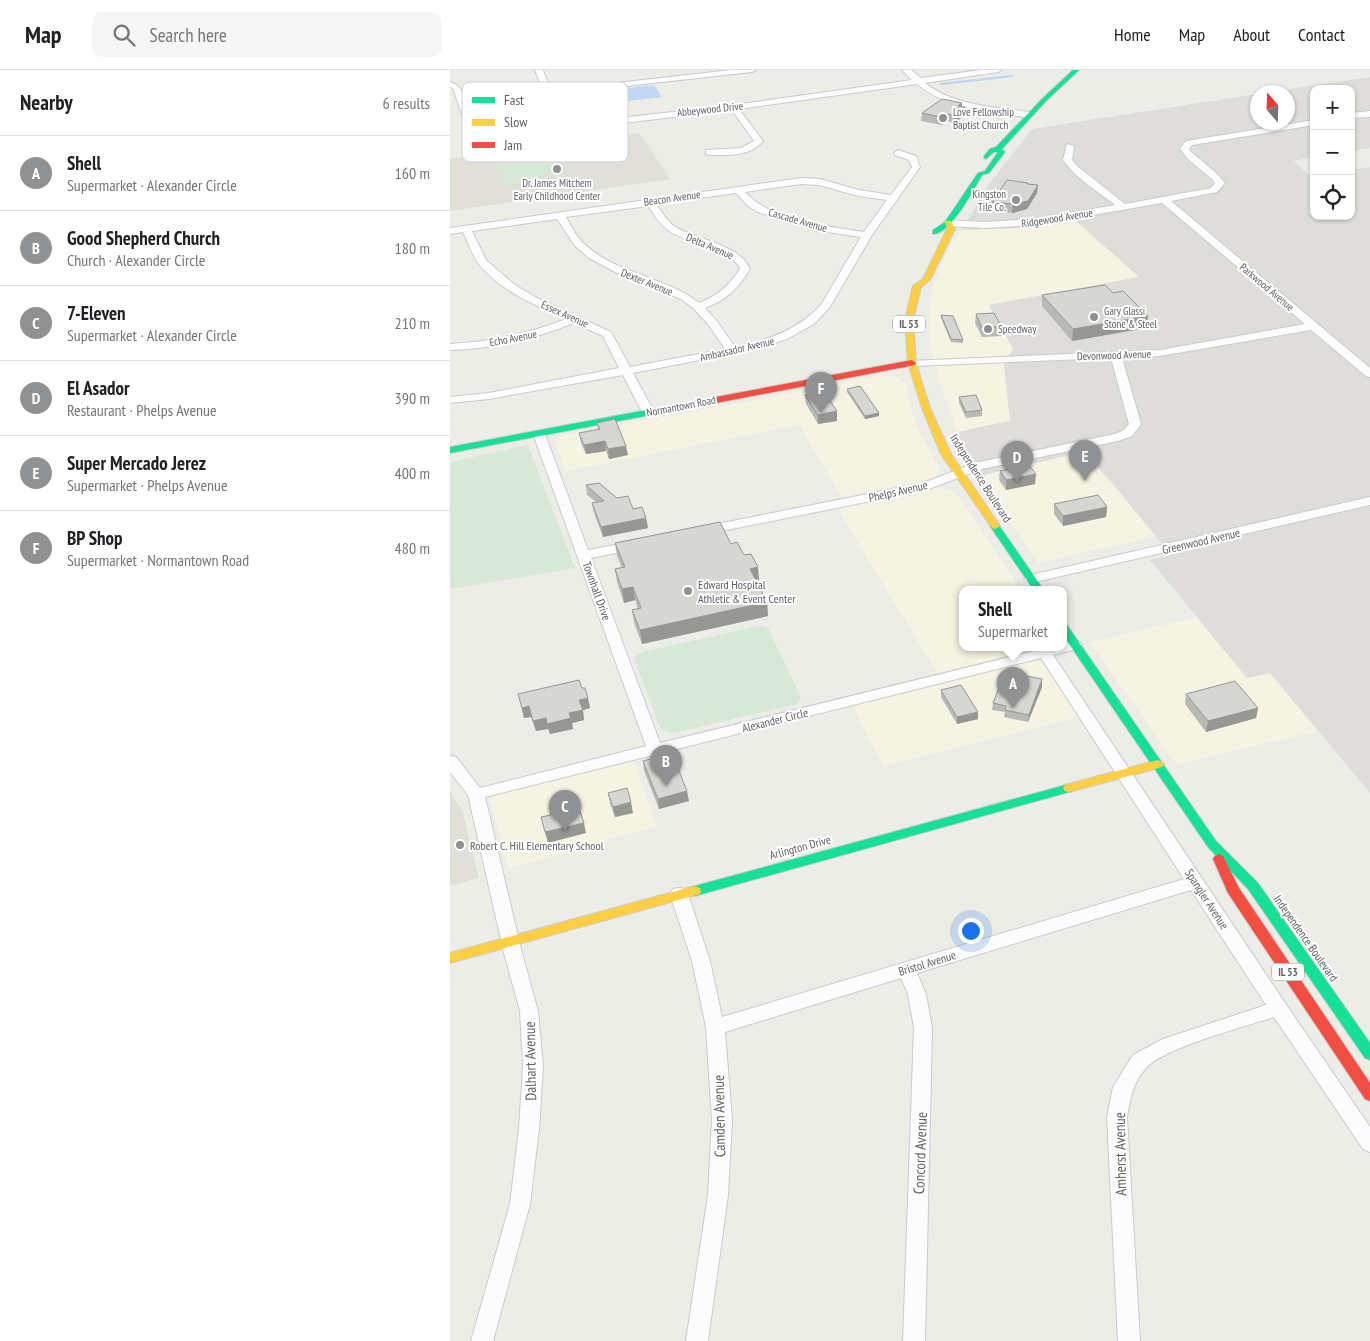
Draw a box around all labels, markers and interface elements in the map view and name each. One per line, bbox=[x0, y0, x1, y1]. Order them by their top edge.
search box bbox=[92, 12, 442, 57]
text: Map bbox=[25, 19, 62, 50]
icon: search bbox=[110, 21, 138, 49]
text: Search here bbox=[150, 23, 227, 47]
text: Home bbox=[1114, 23, 1151, 46]
text: Map bbox=[1179, 23, 1205, 46]
text: About bbox=[1233, 23, 1270, 46]
text: Contact bbox=[1298, 23, 1345, 46]
legend bbox=[462, 82, 628, 162]
north arrow bbox=[1250, 85, 1295, 130]
map controls bbox=[1310, 85, 1355, 220]
button: + bbox=[1310, 85, 1355, 130]
text: Nearby bbox=[20, 89, 73, 116]
text: Fast bbox=[504, 91, 524, 109]
text: 6 results bbox=[383, 93, 430, 113]
street label: Abbeywood Drive bbox=[676, 99, 744, 119]
place label: Love Fellowship Baptist Church bbox=[953, 105, 1014, 132]
marker: Love Fellowship Baptist Church bbox=[937, 112, 949, 124]
text: Slow bbox=[504, 113, 528, 131]
button: − bbox=[1310, 130, 1355, 175]
text: Jam bbox=[503, 136, 522, 154]
text: Shell bbox=[67, 151, 101, 175]
text: A bbox=[32, 163, 40, 183]
text: 160 m bbox=[395, 163, 430, 183]
marker: Dr. James Mitchem Early Childhood Center bbox=[551, 163, 563, 175]
text: Supermarket · Alexander Circle bbox=[67, 175, 237, 195]
button: locate bbox=[1310, 175, 1355, 220]
place label: Dr. James Mitchem Early Childhood Center bbox=[514, 176, 600, 203]
street label: Beacon Avenue bbox=[643, 187, 702, 209]
place label: Kingston Tile Co. bbox=[972, 187, 1006, 214]
marker: Kingston Tile Co. bbox=[1010, 194, 1022, 206]
street label: Cascade Avenue bbox=[767, 205, 829, 235]
street label: Ridgewood Avenue bbox=[1020, 205, 1094, 231]
text: Good Shepherd Church bbox=[67, 226, 220, 250]
street label: Delta Avenue bbox=[684, 230, 736, 262]
text: B bbox=[32, 238, 40, 258]
text: 180 m bbox=[395, 238, 430, 258]
text: Church · Alexander Circle bbox=[67, 250, 205, 270]
street label: Parkwood Avenue bbox=[1237, 260, 1297, 314]
street label: Dexter Avenue bbox=[619, 265, 676, 299]
street label: Essex Avenue bbox=[539, 297, 591, 331]
text: 7-Eleven bbox=[67, 301, 126, 325]
place label: Gary Glassi Stone & Steel bbox=[1104, 304, 1157, 331]
marker: Gary Glassi Stone & Steel bbox=[1088, 311, 1100, 323]
text: C bbox=[32, 313, 40, 333]
text: 210 m bbox=[395, 313, 430, 333]
road number: IL 53 bbox=[893, 315, 925, 332]
place label: Speedway bbox=[998, 322, 1037, 336]
marker: Speedway bbox=[982, 323, 994, 335]
text: Supermarket · Alexander Circle bbox=[67, 325, 237, 345]
street label: Echo Avenue bbox=[488, 326, 538, 349]
street label: Ambassador Avenue bbox=[699, 334, 776, 364]
street label: Devonwood Avenue bbox=[1077, 347, 1152, 363]
pin: F bbox=[805, 372, 837, 413]
text: El Asador bbox=[67, 376, 130, 400]
text: D bbox=[32, 388, 40, 408]
text: 390 m bbox=[395, 388, 430, 408]
street label: Normantown Road bbox=[645, 392, 717, 420]
text: Restaurant · Phelps Avenue bbox=[67, 400, 217, 420]
street label: Independence Boulevard bbox=[947, 431, 1015, 525]
pin: E bbox=[1069, 440, 1101, 481]
pin: D bbox=[1001, 441, 1033, 482]
text: Super Mercado Jerez bbox=[67, 451, 206, 475]
text: E bbox=[33, 463, 39, 483]
text: 400 m bbox=[395, 463, 430, 483]
text: Supermarket · Phelps Avenue bbox=[67, 475, 228, 495]
street label: Phelps Avenue bbox=[867, 477, 929, 505]
street label: Greenwood Avenue bbox=[1161, 525, 1241, 557]
text: BP Shop bbox=[67, 526, 122, 550]
text: F bbox=[33, 538, 39, 558]
text: 480 m bbox=[395, 538, 430, 558]
text: Supermarket · Normantown Road bbox=[67, 550, 249, 570]
street label: Townhall Drive bbox=[579, 560, 615, 623]
place label: Edward Hospital Athletic & Event Center bbox=[698, 577, 796, 606]
marker: Edward Hospital Athletic & Event Center bbox=[682, 585, 694, 597]
popup bbox=[959, 586, 1067, 651]
text: Shell bbox=[978, 597, 1012, 621]
text: Supermarket bbox=[978, 621, 1048, 641]
pin: A bbox=[997, 667, 1029, 708]
street label: Alexander Circle bbox=[740, 705, 810, 735]
pin: B bbox=[650, 745, 682, 786]
pin: C bbox=[549, 790, 581, 831]
street label: Arlington Drive bbox=[768, 832, 832, 862]
place label: Robert C. Hill Elementary School bbox=[470, 838, 604, 853]
marker: Robert C. Hill Elementary School bbox=[454, 839, 466, 851]
street label: Spangler Avenue bbox=[1182, 866, 1232, 932]
street label: Independence Boulevard bbox=[1271, 892, 1341, 984]
your location bbox=[958, 918, 984, 944]
street label: Bristol Avenue bbox=[896, 947, 958, 979]
road number: IL 53 bbox=[1272, 964, 1304, 980]
street label: Dalhart Avenue bbox=[520, 1021, 540, 1101]
street label: Camden Avenue bbox=[709, 1075, 729, 1157]
street label: Concord Avenue bbox=[909, 1111, 931, 1195]
street label: Amherst Avenue bbox=[1110, 1112, 1130, 1196]

